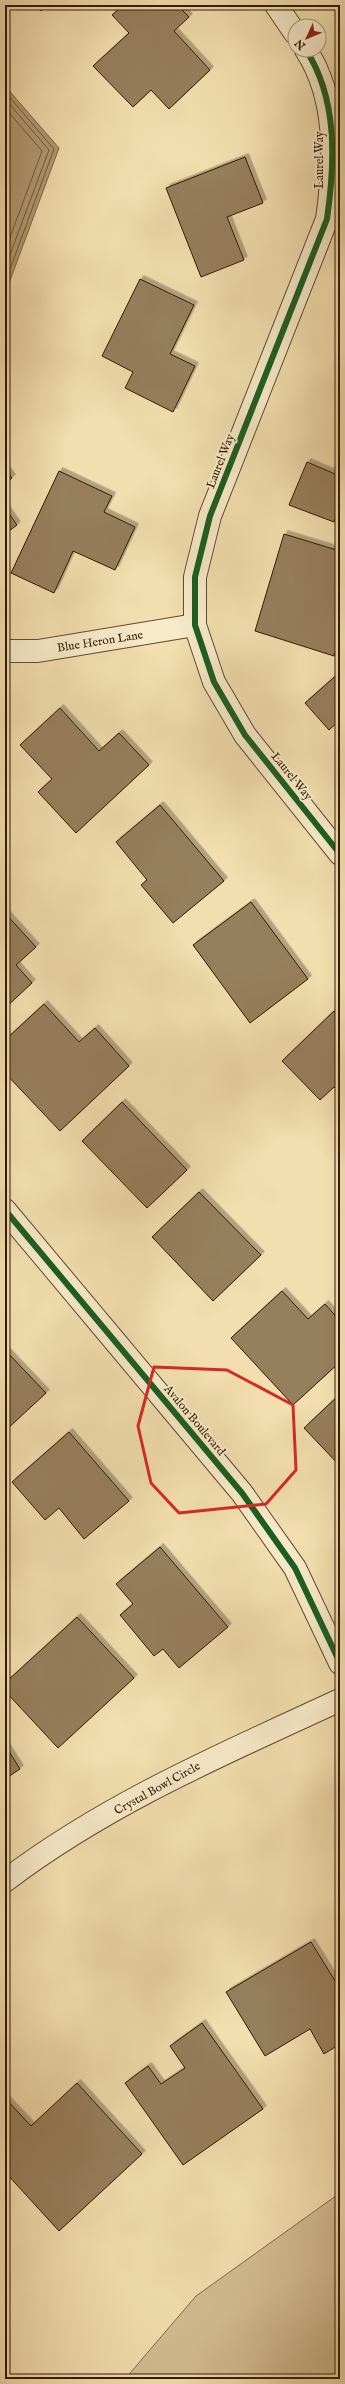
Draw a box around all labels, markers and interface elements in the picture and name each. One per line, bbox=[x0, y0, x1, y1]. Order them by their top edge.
north arrow bbox=[287, 18, 327, 58]
text: N bbox=[292, 36, 310, 53]
street label: Laurel Way bbox=[312, 131, 327, 189]
street label: Laurel Way bbox=[203, 432, 238, 491]
street label: Blue Heron Lane bbox=[56, 627, 145, 656]
street label: Laurel Way bbox=[268, 749, 316, 803]
street label: Avalon Boulevard bbox=[160, 1381, 229, 1459]
street label: Crystal Bowl Circle bbox=[111, 1758, 203, 1818]

